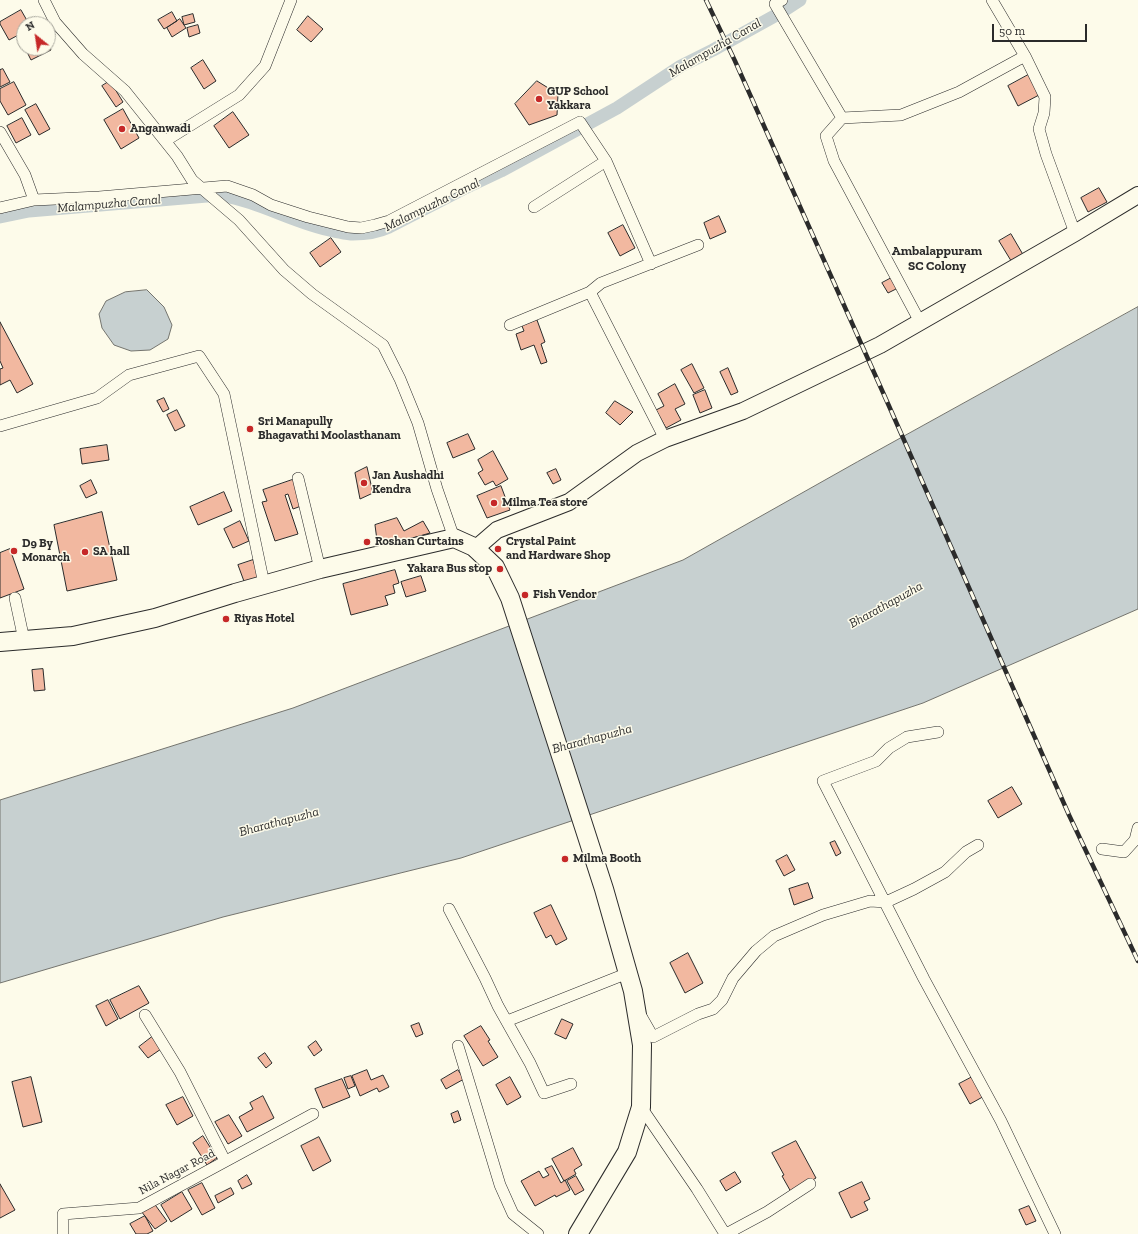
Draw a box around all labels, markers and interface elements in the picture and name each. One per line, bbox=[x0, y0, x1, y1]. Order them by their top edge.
water label: Malampuzha Canal bbox=[666, 15, 764, 81]
north arrow bbox=[16, 16, 56, 56]
scale bar bbox=[994, 16, 1089, 42]
text: N bbox=[23, 18, 37, 34]
text: 50 m bbox=[999, 24, 1025, 38]
place label: GUP School Yakkara bbox=[547, 85, 609, 113]
marker: GUP School Yakkara bbox=[534, 94, 544, 104]
place label: Anganwadi bbox=[130, 122, 191, 136]
marker: Anganwadi bbox=[117, 124, 127, 134]
water label: Malampuzha Canal bbox=[382, 175, 482, 235]
water label: Malampuzha Canal bbox=[57, 192, 161, 216]
district label: Ambalappuram SC Colony bbox=[892, 243, 982, 274]
place label: Sri Manapully Bhagavathi Moolasthanam bbox=[258, 415, 401, 443]
marker: Sri Manapully Bhagavathi Moolasthanam bbox=[245, 424, 255, 434]
place label: Jan Aushadhi Kendra bbox=[372, 469, 444, 497]
marker: Jan Aushadhi Kendra bbox=[359, 478, 369, 488]
place label: Milma Tea store bbox=[502, 496, 588, 510]
marker: Milma Tea store bbox=[489, 498, 499, 508]
place label: Roshan Curtains bbox=[375, 535, 464, 549]
place label: Crystal Paint and Hardware Shop bbox=[506, 535, 611, 563]
place label: D9 By Monarch bbox=[22, 537, 70, 565]
marker: Roshan Curtains bbox=[362, 537, 372, 547]
marker: Crystal Paint and Hardware Shop bbox=[493, 544, 503, 554]
place label: SA hall bbox=[93, 545, 130, 559]
marker: D9 By Monarch bbox=[9, 546, 19, 556]
marker: SA hall bbox=[80, 547, 90, 557]
place label: Yakara Bus stop bbox=[407, 562, 492, 576]
marker: Yakara Bus stop bbox=[495, 564, 505, 574]
water label: Bharathapuzha bbox=[846, 578, 926, 632]
place label: Fish Vendor bbox=[533, 588, 597, 602]
marker: Fish Vendor bbox=[520, 590, 530, 600]
place label: Riyas Hotel bbox=[234, 612, 294, 626]
marker: Riyas Hotel bbox=[221, 614, 231, 624]
water label: Bharathapuzha bbox=[550, 721, 634, 757]
water label: Bharathapuzha bbox=[237, 804, 321, 840]
place label: Milma Booth bbox=[573, 852, 641, 866]
marker: Milma Booth bbox=[560, 854, 570, 864]
street label: Nila Nagar Road bbox=[137, 1146, 217, 1198]

